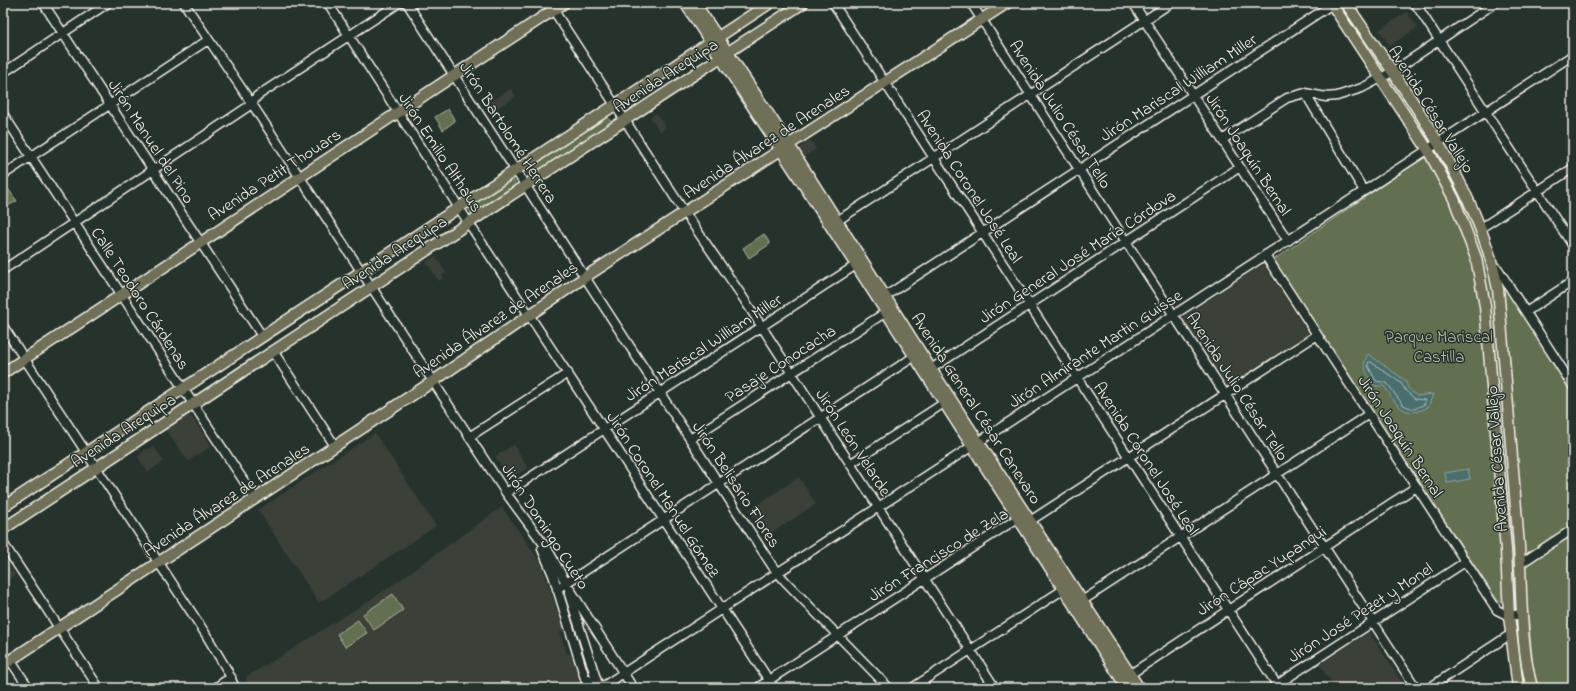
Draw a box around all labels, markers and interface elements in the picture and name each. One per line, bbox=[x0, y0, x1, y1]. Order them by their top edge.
street label: Jirón Mariscal William Miller bbox=[1095, 28, 1263, 149]
street label: Avenida Arequipa bbox=[608, 33, 723, 120]
street label: Avenida Julio César Tello bbox=[1002, 36, 1117, 194]
street label: Avenida César Vallejo bbox=[1381, 41, 1480, 179]
street label: Jirón Bartolomé Herrera bbox=[452, 57, 563, 209]
street label: Jirón Manuel del Pino bbox=[101, 75, 200, 209]
street label: Avenida Álvarez de Arenales bbox=[678, 79, 855, 206]
street label: Jirón Emilio Althaus bbox=[392, 88, 488, 218]
street label: Jirón Joaquín Bernal bbox=[1199, 89, 1297, 221]
street label: Avenida Coronel José Leal bbox=[910, 105, 1028, 269]
street label: Avenida Petit Thouars bbox=[203, 123, 346, 228]
street label: Jirón General José María Córdova bbox=[974, 184, 1181, 330]
street label: Avenida Arequipa bbox=[337, 210, 452, 297]
street label: Calle Teodoro Cárdenas bbox=[84, 223, 195, 375]
street label: Avenida Álvarez de Arenales bbox=[408, 256, 583, 385]
street label: Jirón Almirante Martin Guisse bbox=[1004, 283, 1188, 415]
street label: Jirón Mariscal William Miller bbox=[620, 288, 788, 409]
street label: Avenida General César Canevaro bbox=[904, 308, 1047, 510]
street label: Avenida Julio César Tello bbox=[1179, 308, 1294, 466]
street label: Pasaje Conocacha bbox=[720, 319, 841, 410]
park label: Parque Mariscal Castilla bbox=[1385, 325, 1493, 370]
street label: Jirón Joaquín Bernal bbox=[1351, 371, 1449, 503]
street label: Avenida Coronel José Leal bbox=[1087, 377, 1205, 541]
street label: Jirón León Velarde bbox=[809, 384, 897, 502]
street label: Avenida César Vallejo bbox=[1480, 385, 1515, 533]
street label: Avenida Arequipa bbox=[66, 388, 181, 475]
street label: Jirón Coronel Manuel Gómez bbox=[600, 407, 726, 583]
street label: Jirón Belisario Flores bbox=[685, 417, 786, 553]
street label: Avenida Álvarez de Arenales bbox=[138, 437, 315, 564]
street label: Jirón Domingo Cueto bbox=[493, 459, 595, 596]
street label: Jirón Francisco de Zela bbox=[864, 502, 1014, 609]
street label: Jirón Cápac Yupanqui bbox=[1192, 520, 1332, 623]
street label: Jirón José Pezet y Monel bbox=[1283, 557, 1439, 670]

